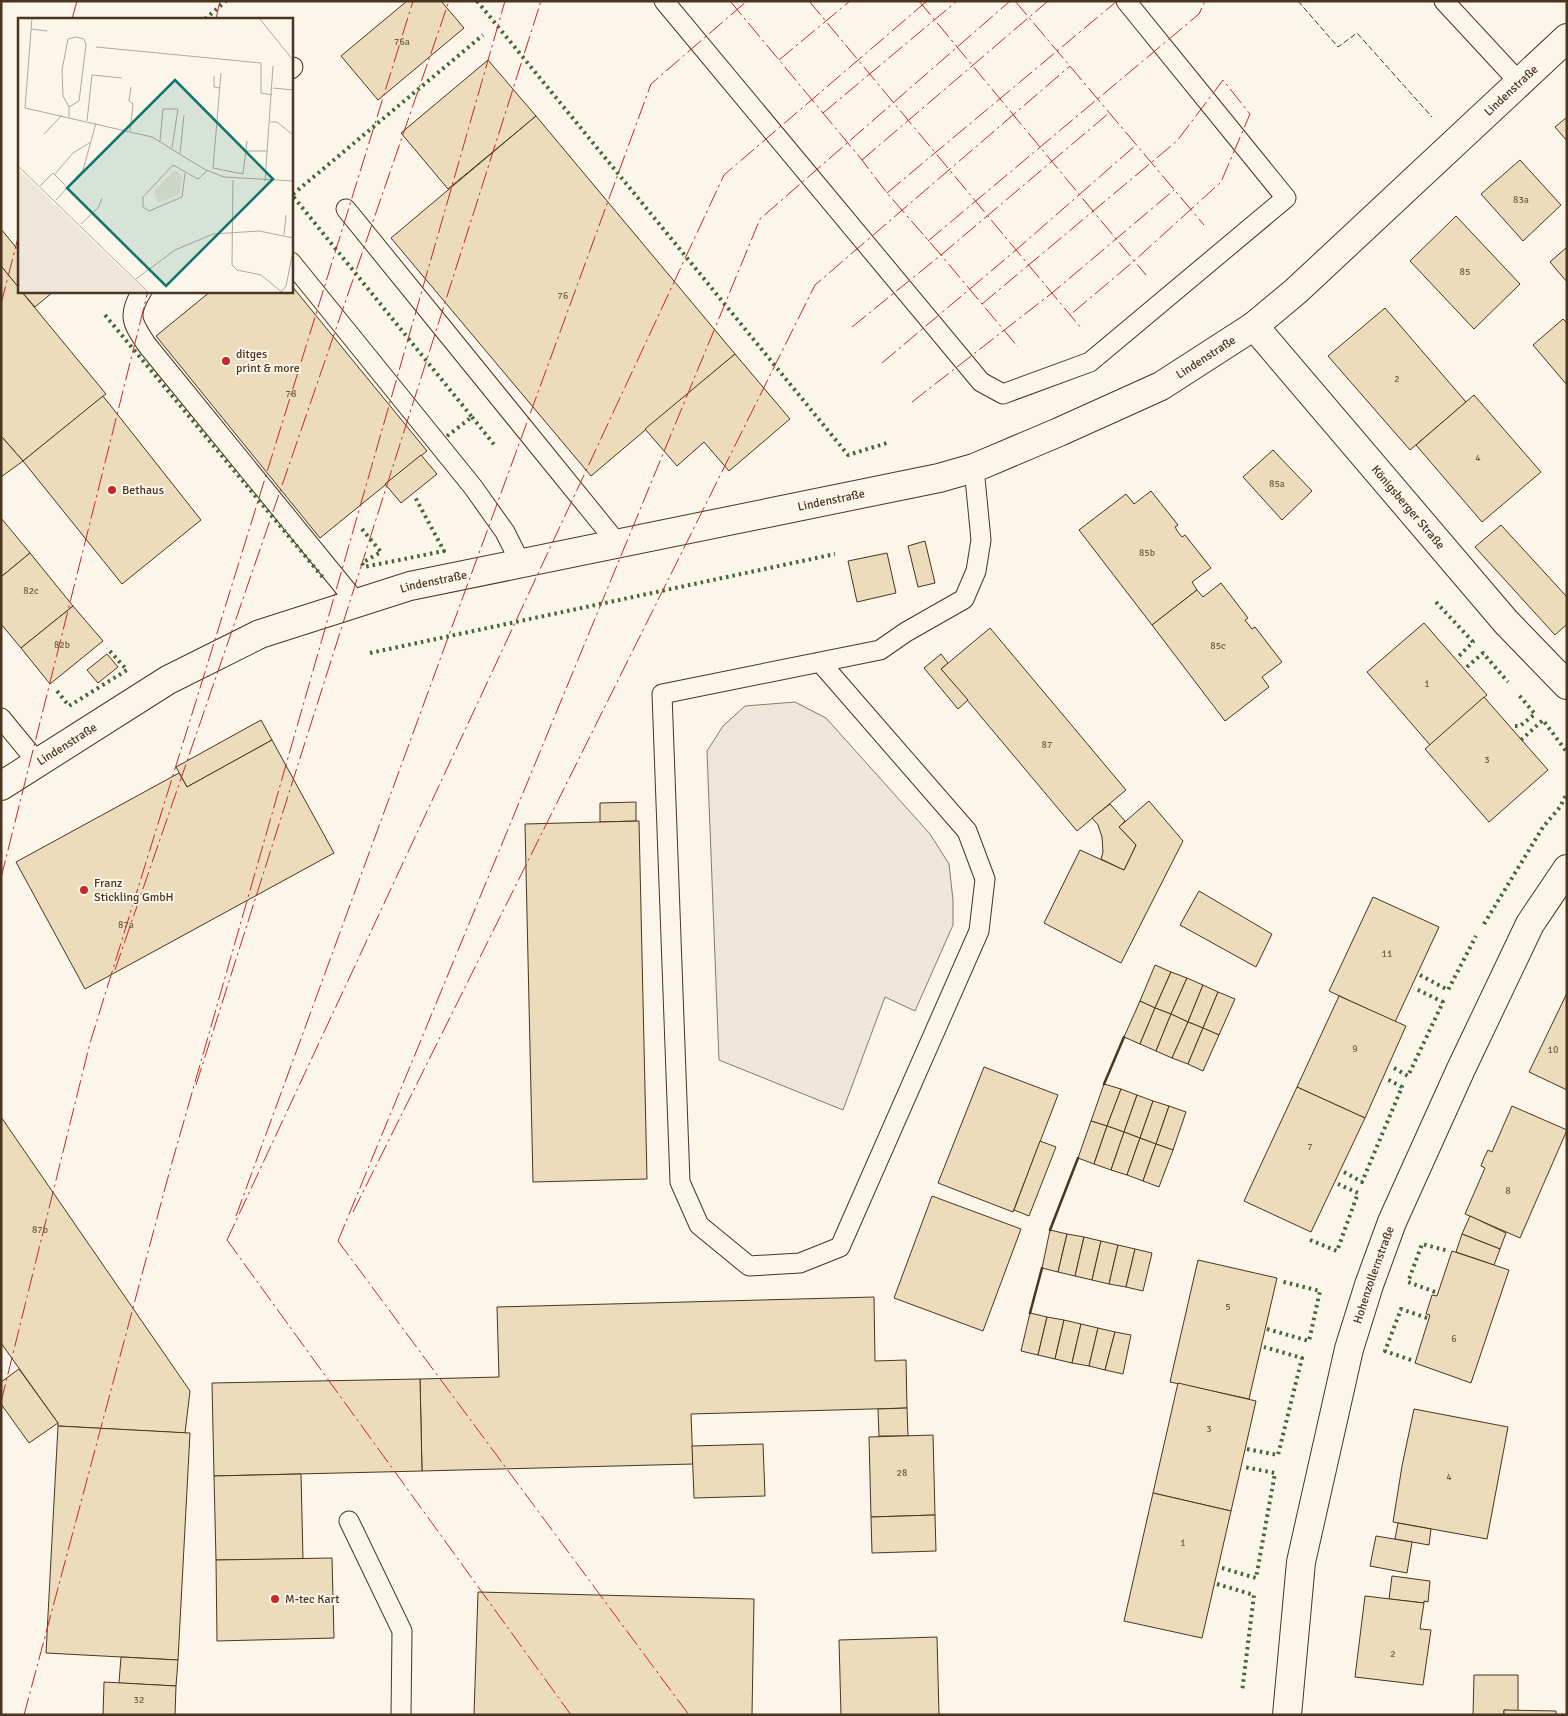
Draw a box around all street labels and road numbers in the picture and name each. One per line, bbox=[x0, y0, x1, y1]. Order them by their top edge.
street label: Lindenstraße bbox=[1481, 62, 1541, 119]
street label: Lindenstraße bbox=[1173, 332, 1239, 382]
street label: Königsberger Straße bbox=[1368, 462, 1448, 552]
street label: Lindenstraße bbox=[796, 486, 866, 514]
street label: Lindenstraße bbox=[398, 567, 468, 596]
street label: Lindenstraße bbox=[34, 720, 100, 769]
street label: Hohenzollernstraße bbox=[1350, 1224, 1397, 1326]

